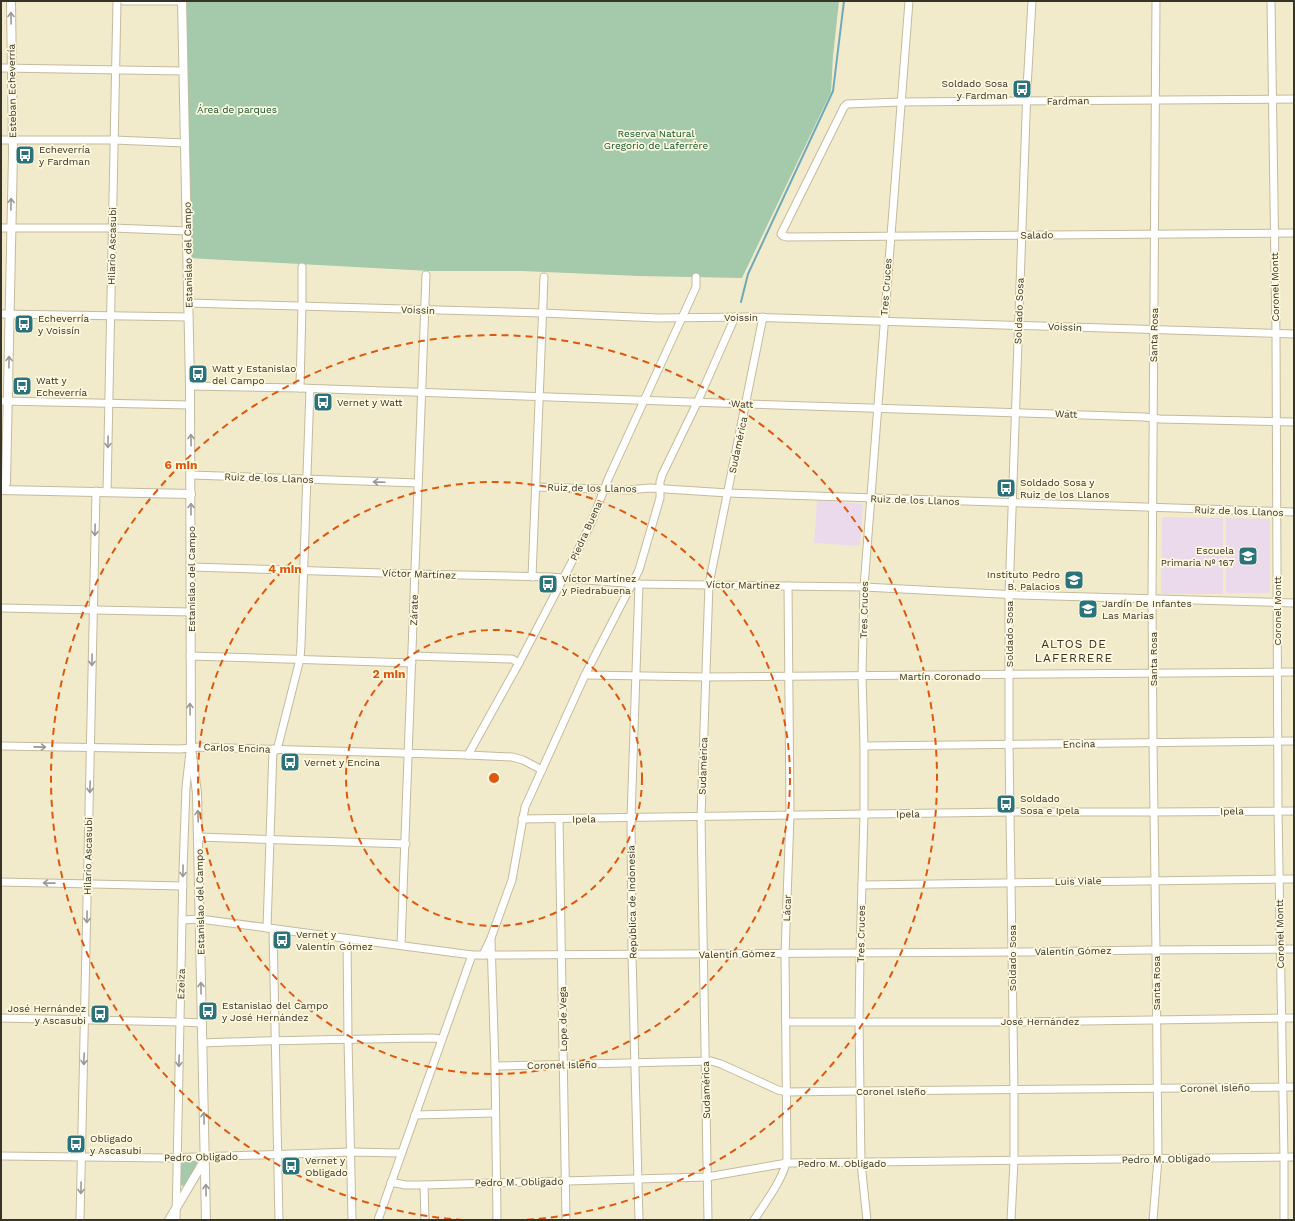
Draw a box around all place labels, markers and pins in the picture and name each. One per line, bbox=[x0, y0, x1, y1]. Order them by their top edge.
place label: Soldado Sosa y Fardman bbox=[942, 78, 1008, 101]
bus stop icon: Soldado Sosa y Fardman bbox=[1011, 78, 1033, 100]
bus stop icon: Echeverría y Fardman bbox=[14, 144, 36, 166]
place label: Echeverría y Fardman bbox=[39, 144, 90, 167]
bus stop icon: Echeverría y Voissín bbox=[13, 313, 35, 335]
place label: Echeverría y Voissín bbox=[38, 313, 89, 336]
bus stop icon: Watt y Estanislao del Campo bbox=[187, 363, 209, 385]
place label: Watt y Estanislao del Campo bbox=[212, 363, 296, 386]
bus stop icon: Watt y Echeverría bbox=[11, 375, 33, 397]
place label: Watt y Echeverría bbox=[36, 375, 87, 398]
bus stop icon: Vernet y Watt bbox=[312, 391, 334, 413]
place label: Vernet y Watt bbox=[337, 397, 403, 408]
bus stop icon: Soldado Sosa y Ruiz de los Llanos bbox=[995, 477, 1017, 499]
place label: Soldado Sosa y Ruiz de los Llanos bbox=[1020, 477, 1109, 500]
place label: Escuela Primaria Nº 167 bbox=[1161, 545, 1234, 568]
school or university icon: Escuela Primaria Nº 167 bbox=[1237, 545, 1259, 567]
place label: Instituto Pedro B. Palacios bbox=[987, 569, 1060, 592]
school or university icon: Instituto Pedro B. Palacios bbox=[1063, 569, 1085, 591]
bus stop icon: Víctor Martínez y Piedrabuena bbox=[537, 573, 559, 595]
place label: Víctor Martínez y Piedrabuena bbox=[562, 573, 636, 596]
school or university icon: Jardín De Infantes Las Marias bbox=[1077, 598, 1099, 620]
place label: Jardín De Infantes Las Marias bbox=[1102, 598, 1192, 621]
bus stop icon: Vernet y Encina bbox=[279, 751, 301, 773]
place label: Vernet y Encina bbox=[304, 757, 380, 768]
centre of rings bbox=[487, 771, 501, 785]
bus stop icon: Soldado Sosa e Ipela bbox=[995, 793, 1017, 815]
place label: Soldado Sosa e Ipela bbox=[1020, 793, 1080, 816]
bus stop icon: Vernet y Valentín Gómez bbox=[271, 929, 293, 951]
place label: Vernet y Valentín Gómez bbox=[296, 929, 373, 952]
bus stop icon: Estanislao del Campo y José Hernández bbox=[197, 1000, 219, 1022]
place label: Estanislao del Campo y José Hernández bbox=[222, 1000, 328, 1023]
place label: José Hernández y Ascasubi bbox=[7, 1003, 86, 1026]
bus stop icon: José Hernández y Ascasubi bbox=[89, 1003, 111, 1025]
bus stop icon: Obligado y Ascasubi bbox=[65, 1133, 87, 1155]
place label: Obligado y Ascasubi bbox=[90, 1133, 141, 1156]
bus stop icon: Vernet y Obligado bbox=[280, 1155, 302, 1177]
place label: Vernet y Obligado bbox=[305, 1155, 348, 1178]

